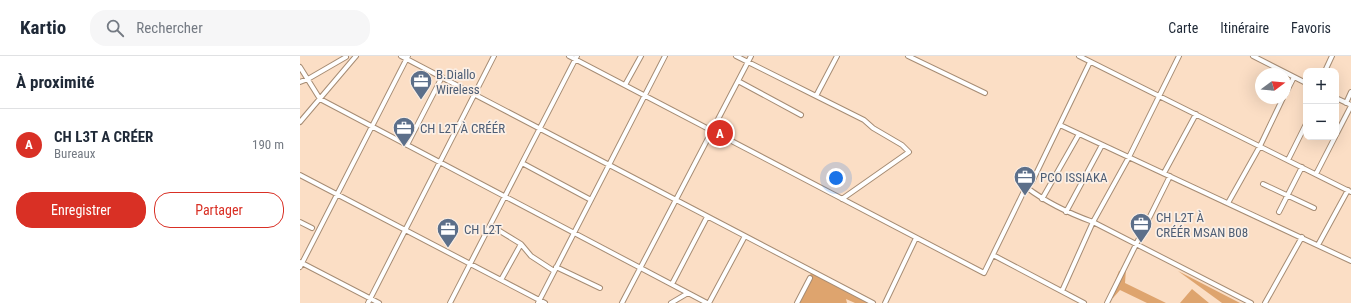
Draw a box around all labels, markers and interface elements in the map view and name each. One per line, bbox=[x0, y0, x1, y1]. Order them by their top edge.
search box bbox=[90, 10, 370, 46]
text: Kartio bbox=[20, 16, 66, 39]
icon: search bbox=[104, 17, 126, 39]
text: Rechercher bbox=[136, 19, 203, 37]
text: Carte bbox=[1168, 20, 1198, 36]
text: Itinéraire bbox=[1220, 20, 1269, 36]
text: Favoris bbox=[1291, 20, 1331, 36]
place label: B.Diallo Wireless bbox=[436, 67, 480, 97]
office icon: B.Diallo Wireless bbox=[408, 68, 434, 101]
north arrow bbox=[1255, 68, 1291, 104]
map controls bbox=[1303, 68, 1339, 140]
button: + bbox=[1303, 68, 1339, 104]
text: À proximité bbox=[16, 72, 94, 92]
button: − bbox=[1303, 104, 1339, 140]
office icon: CH L2T À CRÉÉR bbox=[391, 115, 417, 148]
pin: A bbox=[707, 118, 733, 148]
place label: CH L2T À CRÉÉR bbox=[420, 121, 505, 136]
text: CH L3T A CRÉER bbox=[54, 128, 153, 146]
text: A bbox=[25, 137, 33, 152]
text: 190 m bbox=[252, 137, 284, 152]
text: Bureaux bbox=[54, 146, 96, 161]
office icon: PCO ISSIAKA bbox=[1012, 164, 1038, 197]
your location bbox=[826, 168, 846, 188]
place label: PCO ISSIAKA bbox=[1040, 170, 1108, 185]
button: Enregistrer bbox=[16, 192, 146, 228]
button: Partager bbox=[154, 192, 284, 228]
place label: CH L2T À CRÉÉR MSAN B08 bbox=[1156, 210, 1248, 240]
office icon: CH L2T À CRÉÉR MSAN B08 bbox=[1128, 211, 1154, 244]
office icon: CH L2T bbox=[435, 216, 461, 249]
place label: CH L2T bbox=[464, 222, 502, 237]

